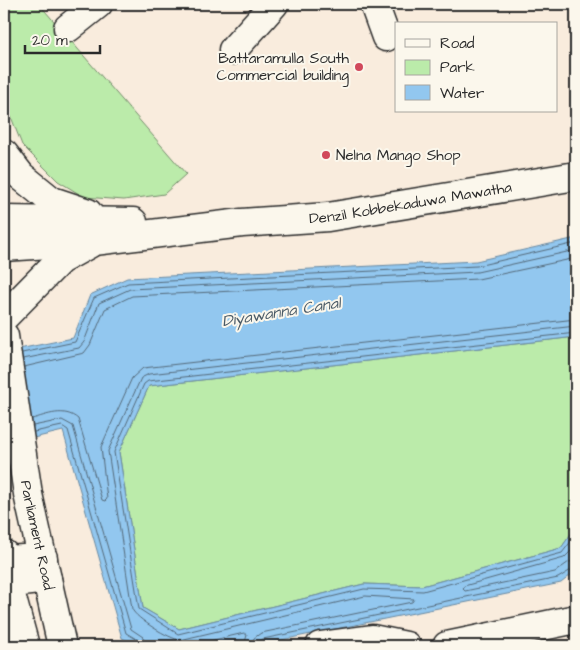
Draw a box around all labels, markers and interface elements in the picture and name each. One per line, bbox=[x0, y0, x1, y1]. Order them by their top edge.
scale bar bbox=[25, 22, 100, 54]
legend bbox=[395, 22, 558, 112]
text: 20 m bbox=[32, 30, 68, 51]
text: Road bbox=[440, 33, 475, 54]
place label: Battaramulla South Commercial building bbox=[217, 48, 350, 87]
text: Park bbox=[440, 57, 475, 78]
marker: Battaramulla South Commercial building bbox=[353, 61, 365, 73]
text: Water bbox=[440, 83, 484, 104]
place label: Nelna Mango Shop bbox=[336, 145, 461, 167]
marker: Nelna Mango Shop bbox=[320, 149, 332, 161]
street label: Denzil Kobbekaduwa Mawatha bbox=[308, 177, 514, 229]
water label: Diyawanna Canal bbox=[220, 291, 344, 333]
street label: Parliament Road bbox=[15, 479, 59, 592]

